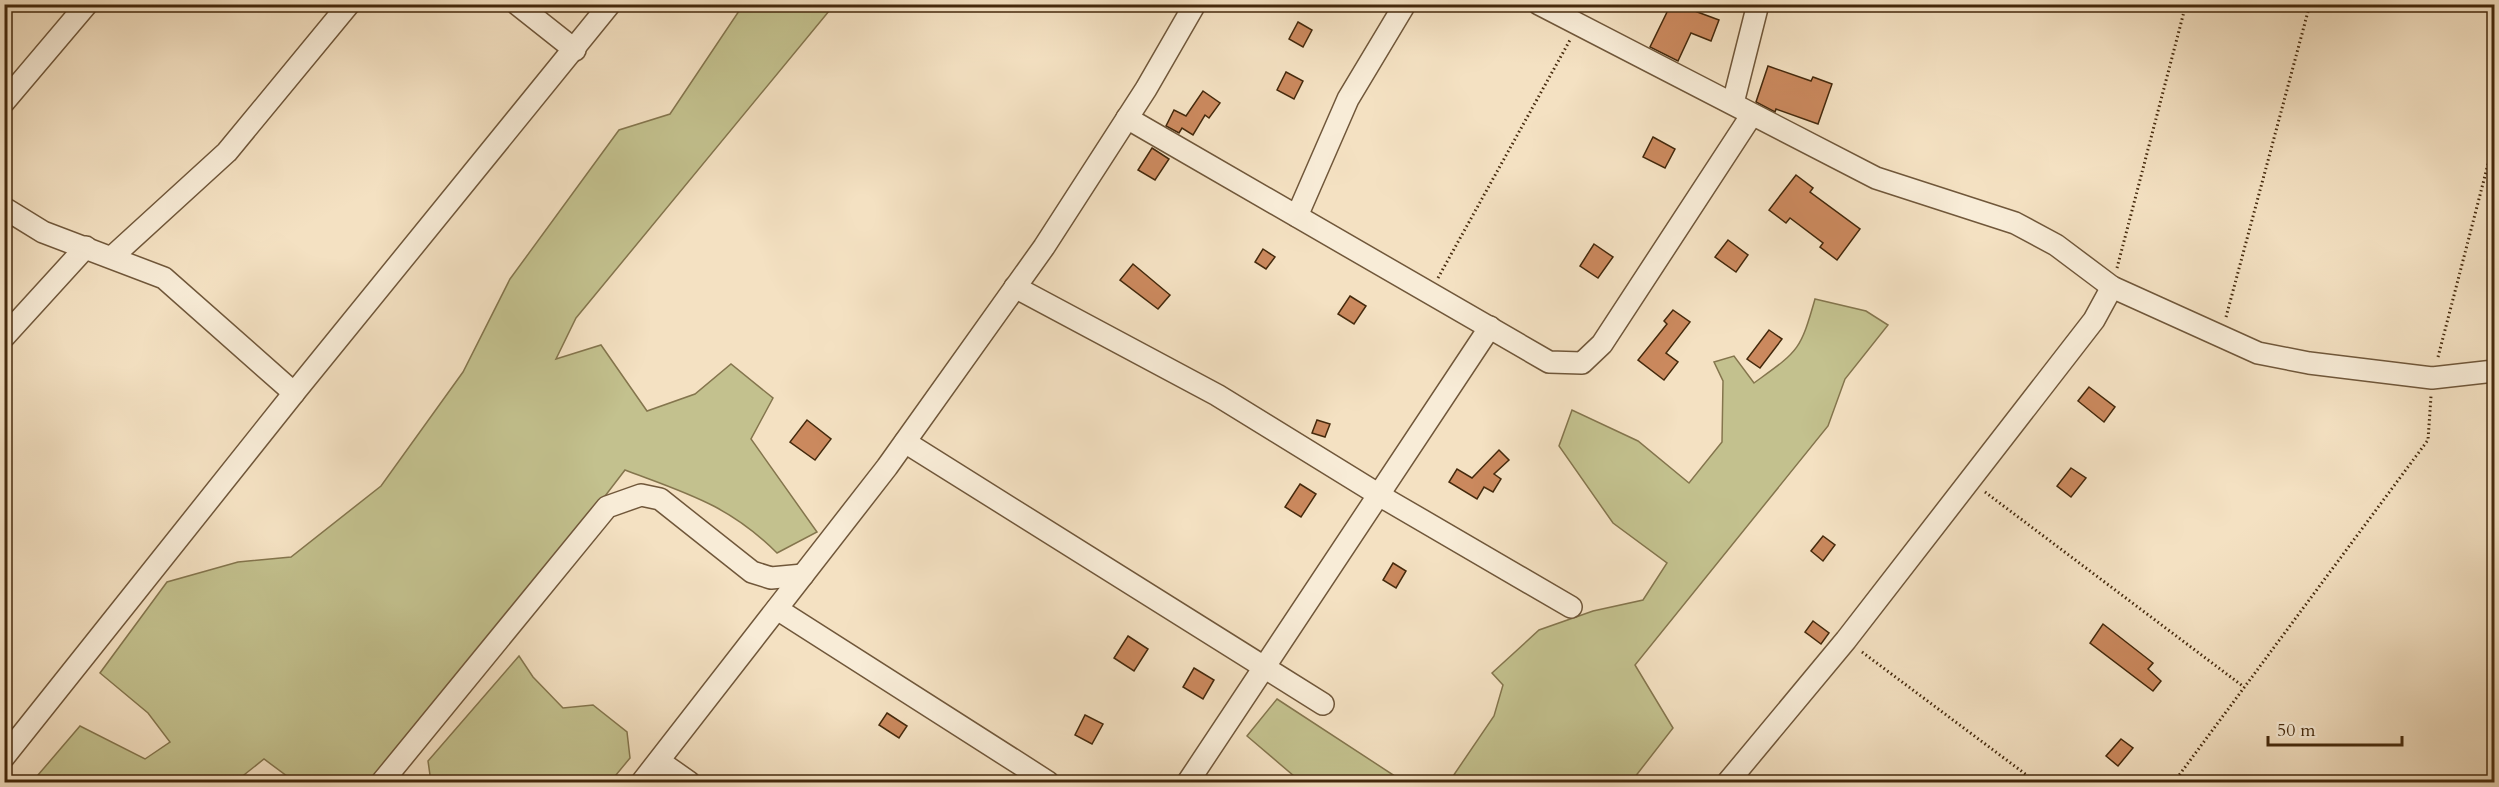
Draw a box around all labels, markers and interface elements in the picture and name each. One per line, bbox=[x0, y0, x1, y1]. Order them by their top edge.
scale bar bbox=[2268, 709, 2402, 747]
text: 50 m bbox=[2277, 718, 2316, 743]

